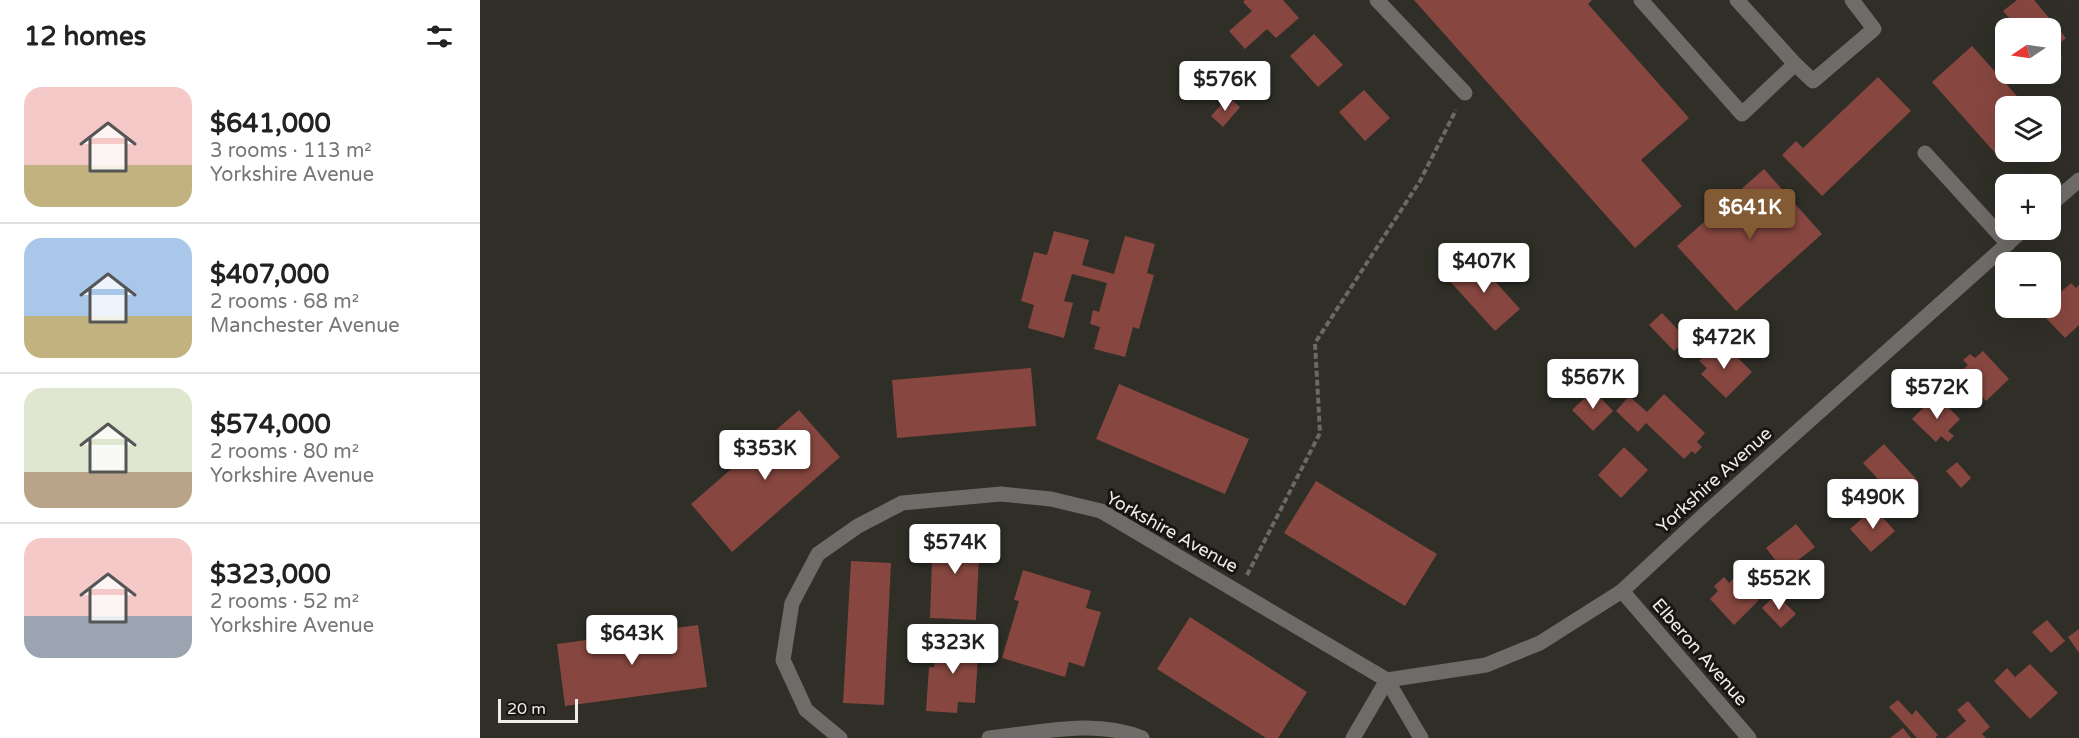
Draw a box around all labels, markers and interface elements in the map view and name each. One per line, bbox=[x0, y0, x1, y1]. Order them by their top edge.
north arrow bbox=[1995, 18, 2061, 84]
map controls bbox=[1995, 18, 2061, 318]
icon: filters bbox=[423, 20, 456, 53]
text: 12 homes bbox=[24, 21, 146, 52]
pin: $576K bbox=[1183, 61, 1267, 112]
text: $576K bbox=[1193, 68, 1257, 92]
button: layers bbox=[1995, 96, 2061, 162]
text: $641,000 bbox=[210, 108, 331, 139]
icon: home bbox=[72, 111, 144, 183]
text: 3 rooms · 113 m² bbox=[210, 139, 372, 163]
text: Yorkshire Avenue bbox=[210, 163, 374, 187]
button: + bbox=[1995, 174, 2061, 240]
pin: $641K bbox=[1708, 189, 1792, 240]
text: $641K bbox=[1718, 196, 1782, 220]
pin: $407K bbox=[1442, 243, 1526, 294]
text: $407K bbox=[1452, 250, 1516, 274]
button: − bbox=[1995, 252, 2061, 318]
text: $407,000 bbox=[210, 259, 329, 290]
icon: home bbox=[72, 262, 144, 334]
text: 2 rooms · 68 m² bbox=[210, 290, 359, 314]
text: Manchester Avenue bbox=[210, 314, 400, 338]
pin: $472K bbox=[1682, 319, 1766, 370]
text: $472K bbox=[1692, 326, 1756, 350]
pin: $567K bbox=[1551, 359, 1635, 410]
text: $567K bbox=[1561, 366, 1625, 390]
pin: $572K bbox=[1895, 369, 1979, 420]
text: $572K bbox=[1905, 376, 1969, 400]
text: $574,000 bbox=[210, 409, 331, 440]
icon: home bbox=[72, 412, 144, 484]
street label: Yorkshire Avenue bbox=[1652, 422, 1776, 538]
pin: $353K bbox=[723, 430, 807, 481]
text: $353K bbox=[733, 437, 797, 461]
text: 2 rooms · 80 m² bbox=[210, 440, 359, 464]
text: Yorkshire Avenue bbox=[210, 464, 374, 488]
pin: $490K bbox=[1831, 479, 1915, 530]
text: $490K bbox=[1841, 486, 1905, 510]
street label: Yorkshire Avenue bbox=[1102, 487, 1242, 577]
pin: $574K bbox=[913, 524, 997, 575]
text: $574K bbox=[923, 531, 987, 555]
text: $323,000 bbox=[210, 559, 331, 590]
pin: $552K bbox=[1737, 560, 1821, 611]
icon: home bbox=[72, 562, 144, 634]
text: $552K bbox=[1747, 567, 1811, 591]
text: 2 rooms · 52 m² bbox=[210, 590, 359, 614]
street label: Elberon Avenue bbox=[1647, 594, 1753, 710]
text: Yorkshire Avenue bbox=[210, 614, 374, 638]
pin: $643K bbox=[590, 615, 674, 666]
text: $643K bbox=[600, 622, 664, 646]
pin: $323K bbox=[911, 624, 995, 675]
text: $323K bbox=[921, 631, 985, 655]
scale bar bbox=[498, 696, 578, 724]
text: 20 m bbox=[507, 699, 546, 719]

